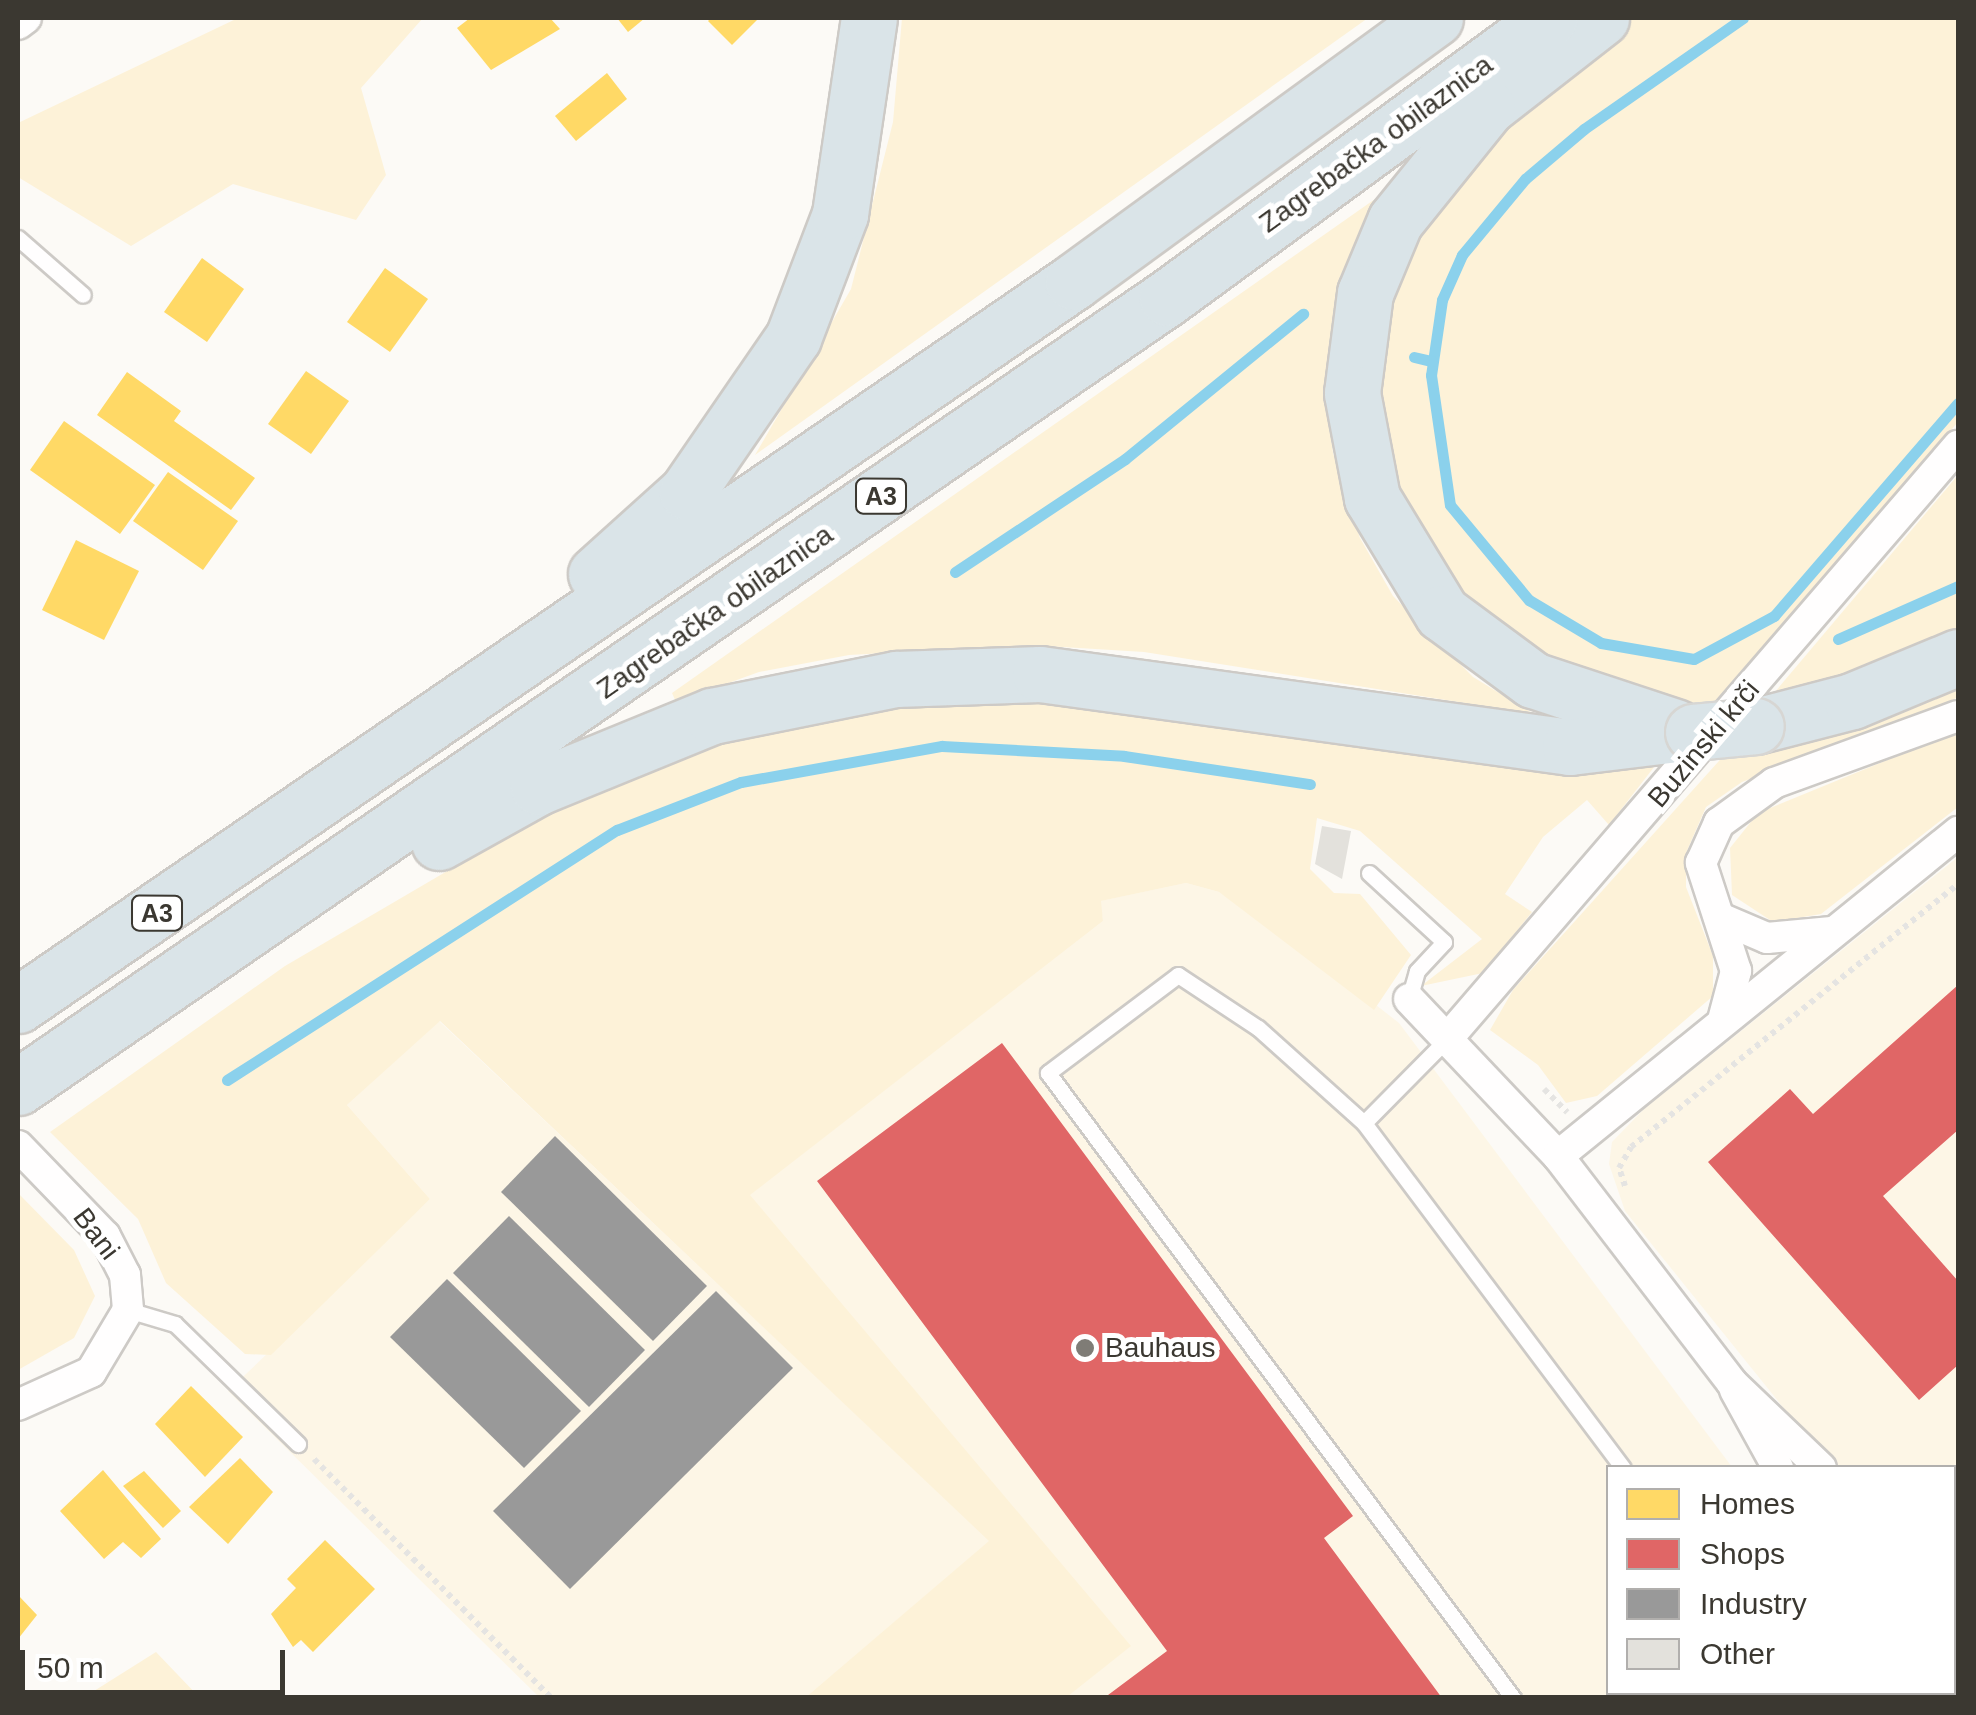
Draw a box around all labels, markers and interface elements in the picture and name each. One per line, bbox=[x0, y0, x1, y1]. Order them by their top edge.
street label: Zagrebačka obilaznica bbox=[1253, 48, 1499, 240]
road number: A3 bbox=[854, 476, 908, 516]
street label: Zagrebačka obilaznica bbox=[591, 518, 839, 706]
street label: Buzinski krči bbox=[1641, 674, 1767, 814]
road number: A3 bbox=[130, 893, 184, 933]
street label: Bani bbox=[66, 1202, 126, 1266]
place label: Bauhaus bbox=[1105, 1331, 1216, 1365]
marker: Bauhaus bbox=[1074, 1337, 1096, 1359]
legend bbox=[1606, 1465, 1956, 1695]
text: Homes bbox=[1700, 1487, 1795, 1520]
text: Shops bbox=[1700, 1537, 1785, 1570]
text: Industry bbox=[1700, 1587, 1807, 1620]
scale bar bbox=[25, 1630, 290, 1692]
text: Other bbox=[1700, 1637, 1775, 1670]
text: 50 m bbox=[37, 1651, 104, 1684]

